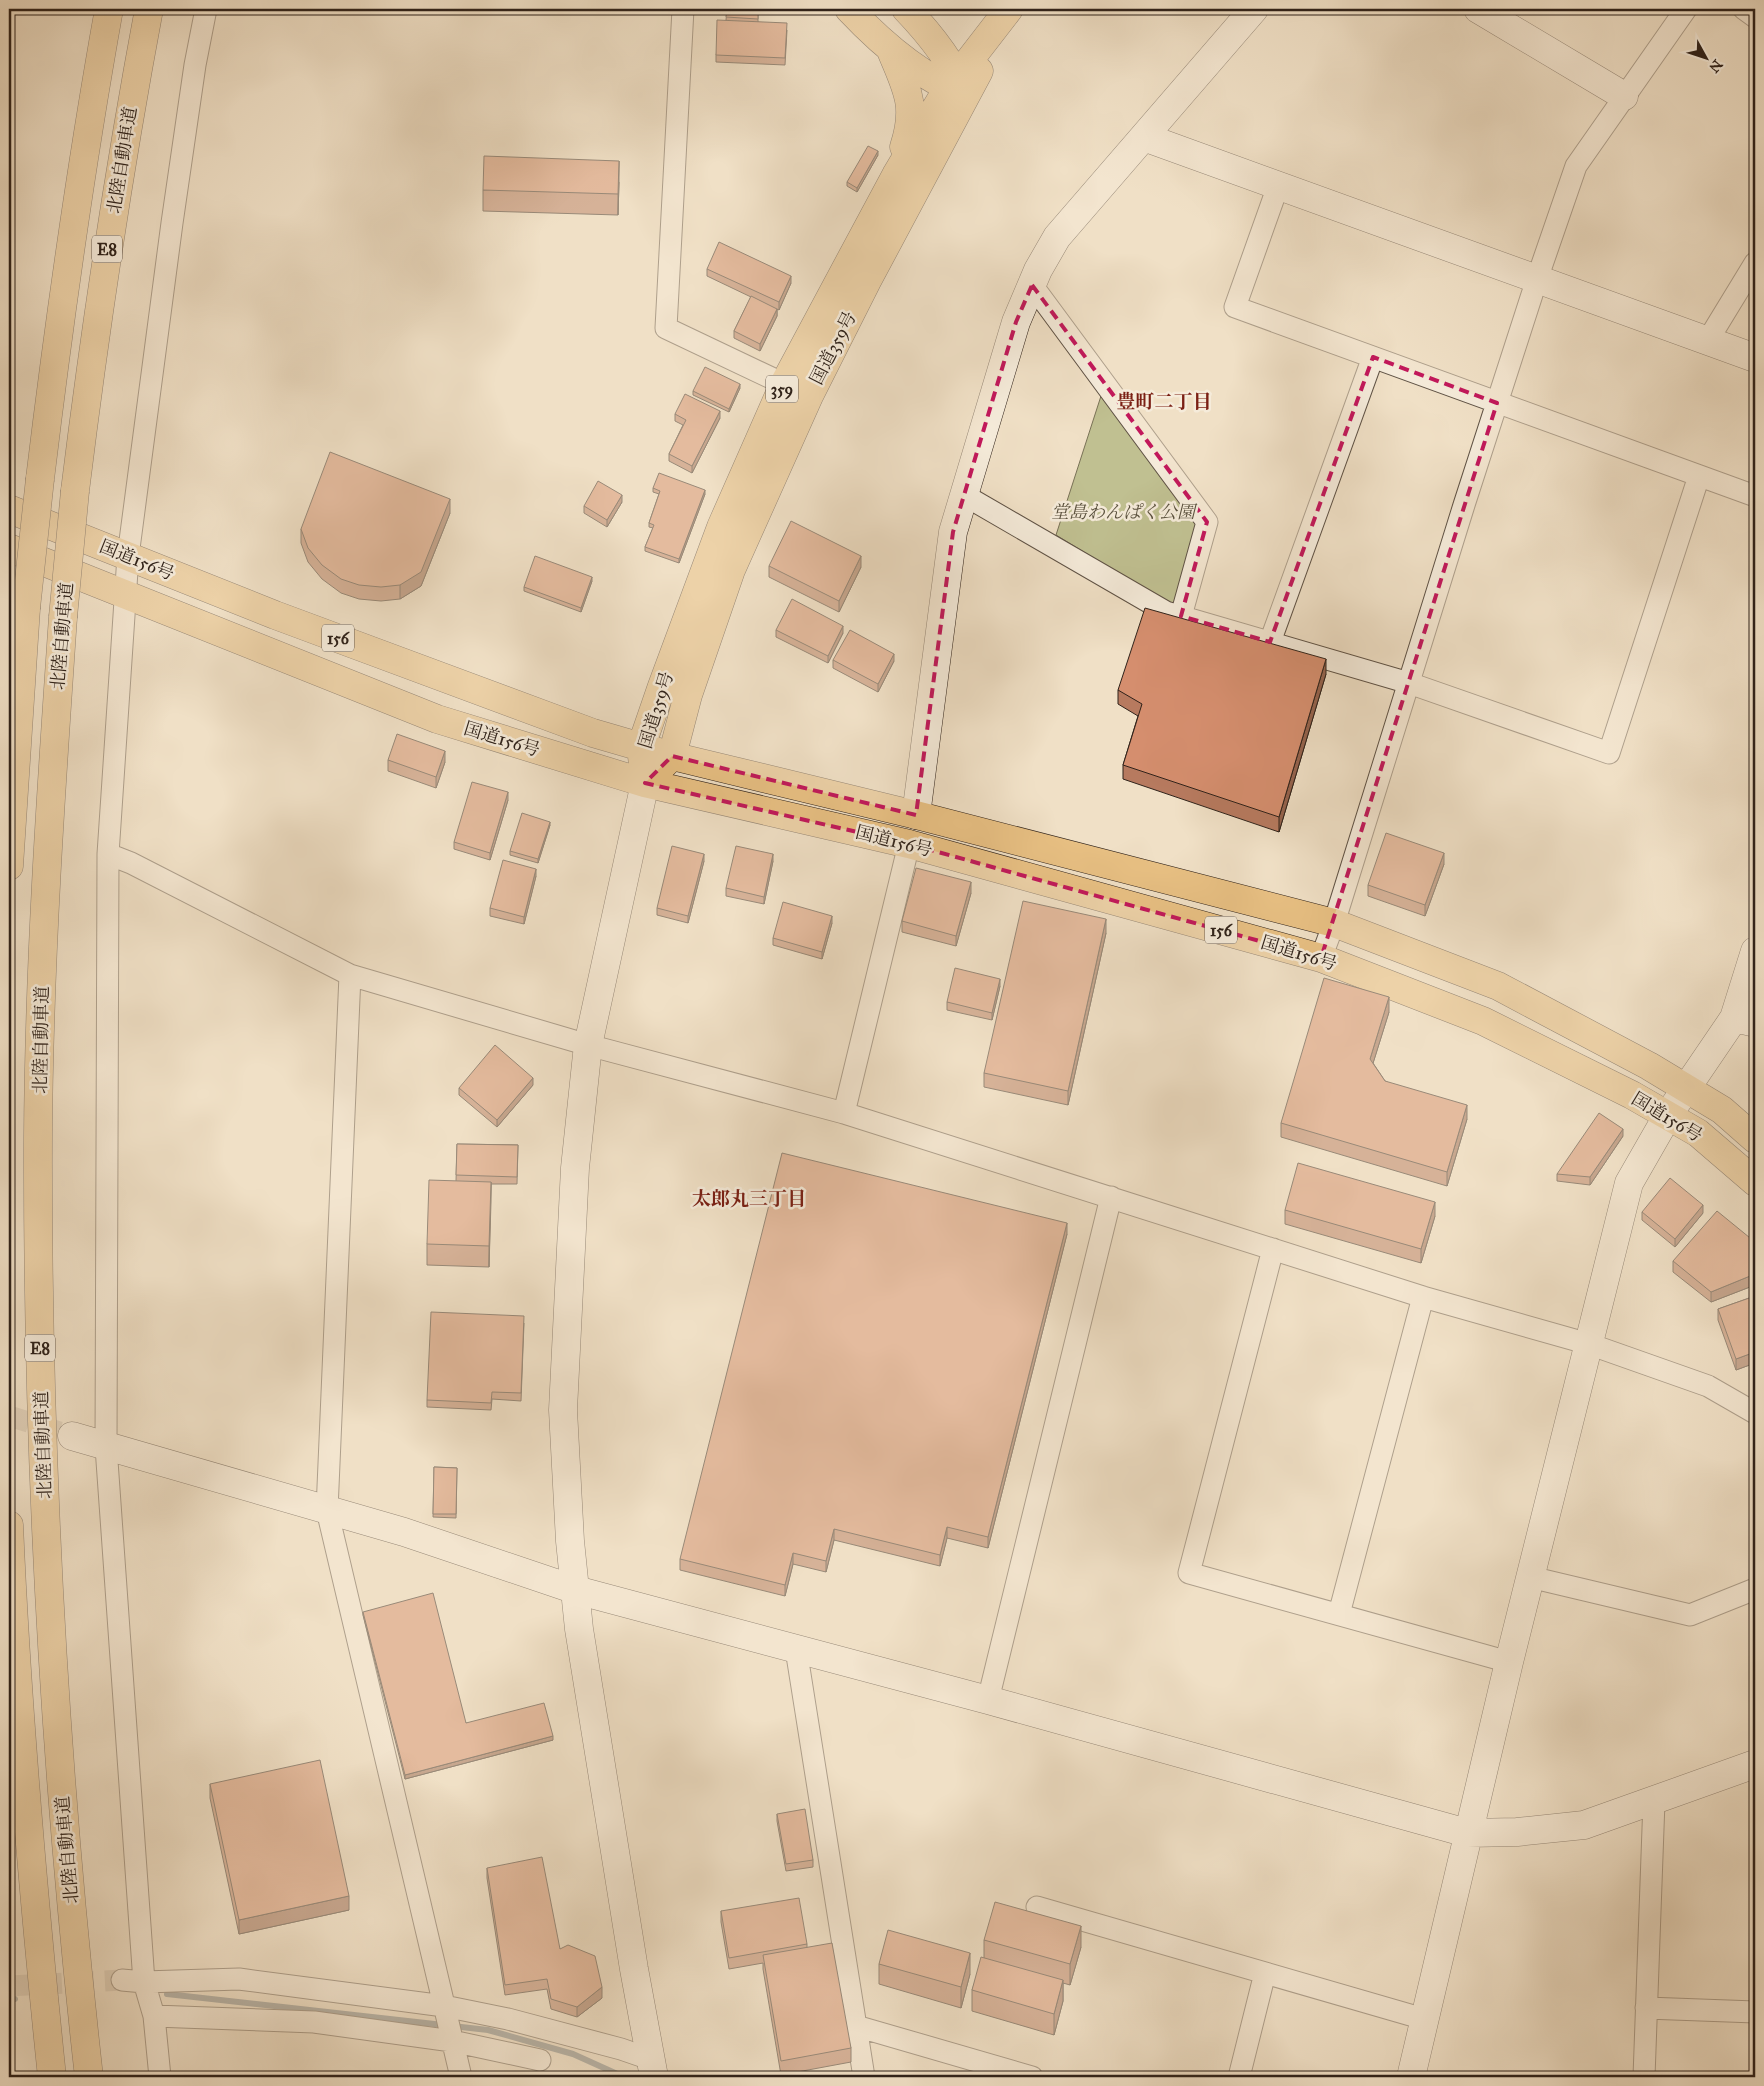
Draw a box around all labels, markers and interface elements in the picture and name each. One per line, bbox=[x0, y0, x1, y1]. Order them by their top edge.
north arrow bbox=[1682, 32, 1732, 82]
text: N bbox=[1705, 56, 1726, 76]
street label: 北陸自動車道 bbox=[103, 105, 141, 215]
road number: E8 bbox=[92, 235, 122, 262]
street label: 国道359号 bbox=[805, 308, 861, 388]
road number: 359 bbox=[766, 376, 798, 402]
district label: 豊町二丁目 bbox=[1116, 390, 1212, 413]
park label: 堂島わんぱく公園 bbox=[1051, 501, 1198, 523]
street label: 国道156号 bbox=[96, 535, 178, 585]
street label: 北陸自動車道 bbox=[46, 581, 78, 691]
road number: 156 bbox=[322, 624, 354, 651]
street label: 国道359号 bbox=[634, 669, 678, 751]
street label: 国道156号 bbox=[461, 717, 543, 761]
street label: 国道156号 bbox=[853, 821, 935, 861]
road number: 156 bbox=[1205, 916, 1237, 944]
street label: 国道156号 bbox=[1258, 931, 1340, 975]
street label: 北陸自動車道 bbox=[29, 986, 53, 1094]
street label: 国道156号 bbox=[1628, 1087, 1706, 1147]
district label: 太郎丸三丁目 bbox=[692, 1187, 806, 1210]
road number: E8 bbox=[25, 1335, 55, 1362]
street label: 北陸自動車道 bbox=[30, 1391, 56, 1499]
street label: 北陸自動車道 bbox=[51, 1795, 83, 1905]

